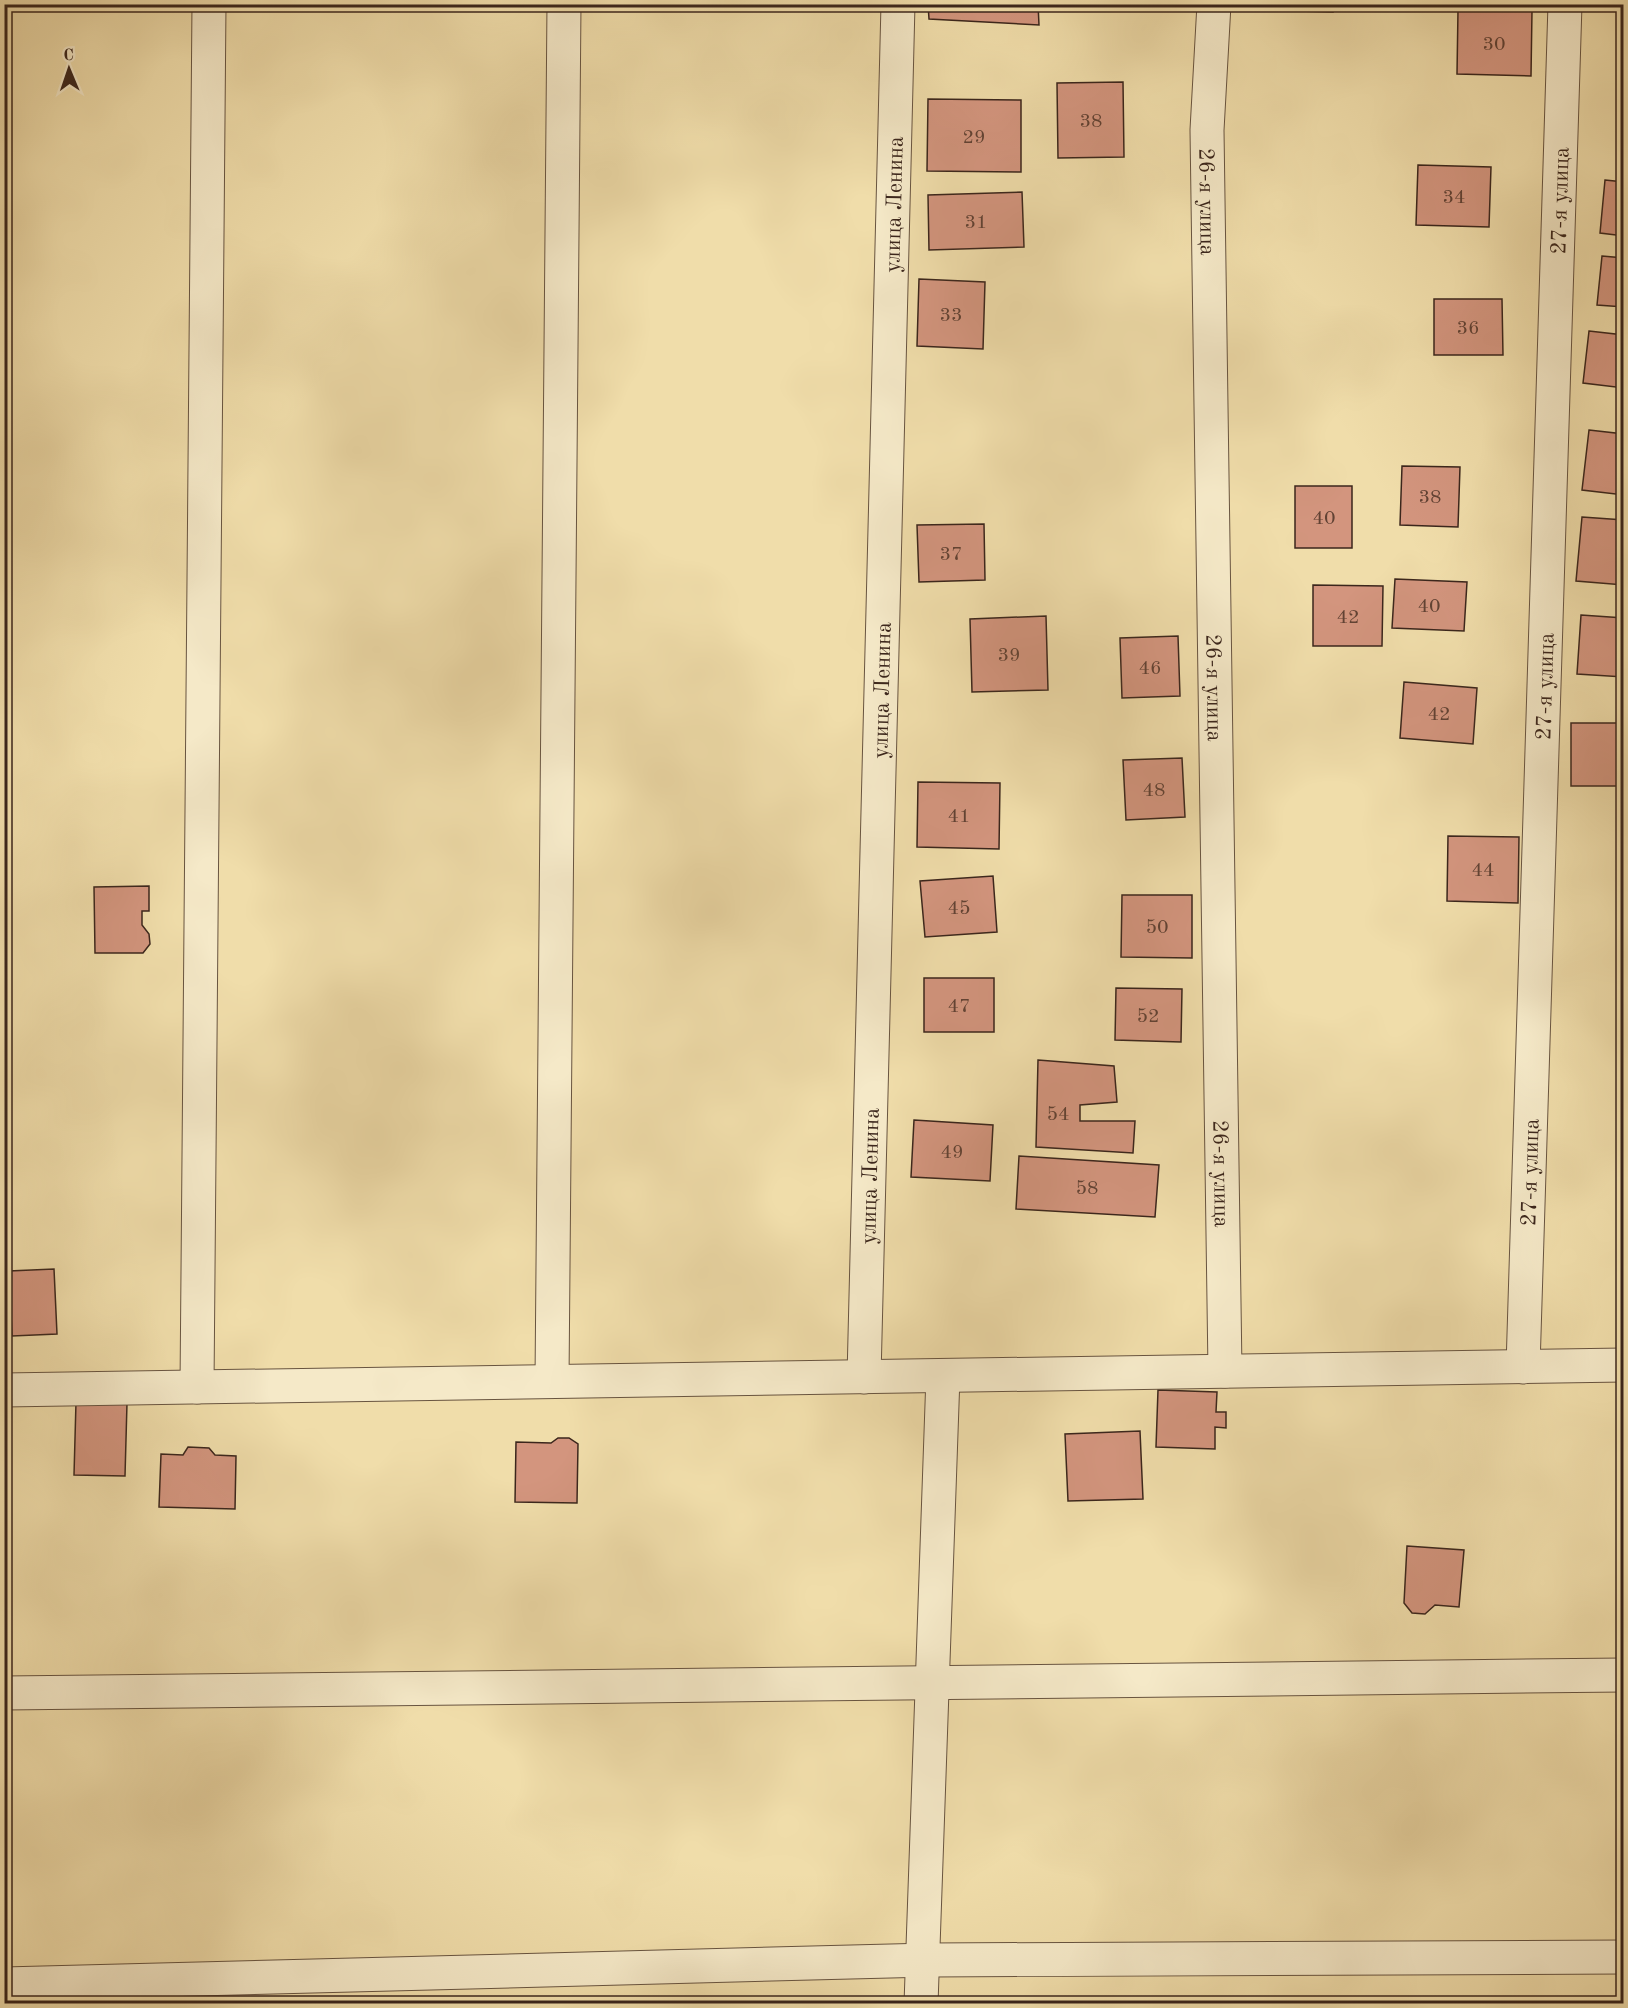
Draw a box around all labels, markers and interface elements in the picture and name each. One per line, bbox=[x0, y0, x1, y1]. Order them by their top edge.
house number: 30 bbox=[1482, 35, 1506, 55]
north arrow bbox=[39, 39, 99, 99]
text: С bbox=[63, 48, 74, 64]
house number: 38 bbox=[1079, 112, 1103, 132]
house number: 29 bbox=[962, 128, 986, 148]
street label: улица Ленина bbox=[882, 136, 908, 273]
street label: 27-я улица bbox=[1548, 146, 1574, 255]
street label: 26-я улица bbox=[1194, 148, 1218, 256]
house number: 34 bbox=[1442, 188, 1466, 208]
house number: 31 bbox=[964, 213, 988, 233]
house number: 33 bbox=[939, 306, 963, 326]
house number: 36 bbox=[1456, 319, 1480, 339]
house number: 38 bbox=[1418, 488, 1442, 508]
house number: 40 bbox=[1312, 509, 1336, 529]
house number: 37 bbox=[939, 545, 963, 565]
house number: 40 bbox=[1417, 597, 1441, 617]
house number: 42 bbox=[1336, 608, 1360, 628]
street label: улица Ленина bbox=[870, 622, 896, 759]
street label: 27-я улица bbox=[1533, 632, 1559, 741]
street label: 26-я улица bbox=[1201, 634, 1225, 742]
house number: 39 bbox=[997, 646, 1021, 666]
house number: 46 bbox=[1138, 659, 1162, 679]
house number: 42 bbox=[1427, 705, 1451, 725]
house number: 48 bbox=[1142, 781, 1166, 801]
house number: 41 bbox=[947, 807, 971, 827]
house number: 44 bbox=[1471, 861, 1495, 881]
house number: 45 bbox=[947, 899, 971, 919]
house number: 50 bbox=[1145, 918, 1169, 938]
house number: 47 bbox=[947, 997, 971, 1017]
house number: 52 bbox=[1136, 1007, 1160, 1027]
house number: 54 bbox=[1046, 1105, 1070, 1125]
street label: улица Ленина bbox=[858, 1107, 884, 1245]
street label: 27-я улица bbox=[1518, 1118, 1544, 1226]
street label: 26-я улица bbox=[1208, 1120, 1232, 1228]
house number: 49 bbox=[940, 1143, 964, 1163]
house number: 58 bbox=[1075, 1179, 1099, 1199]

